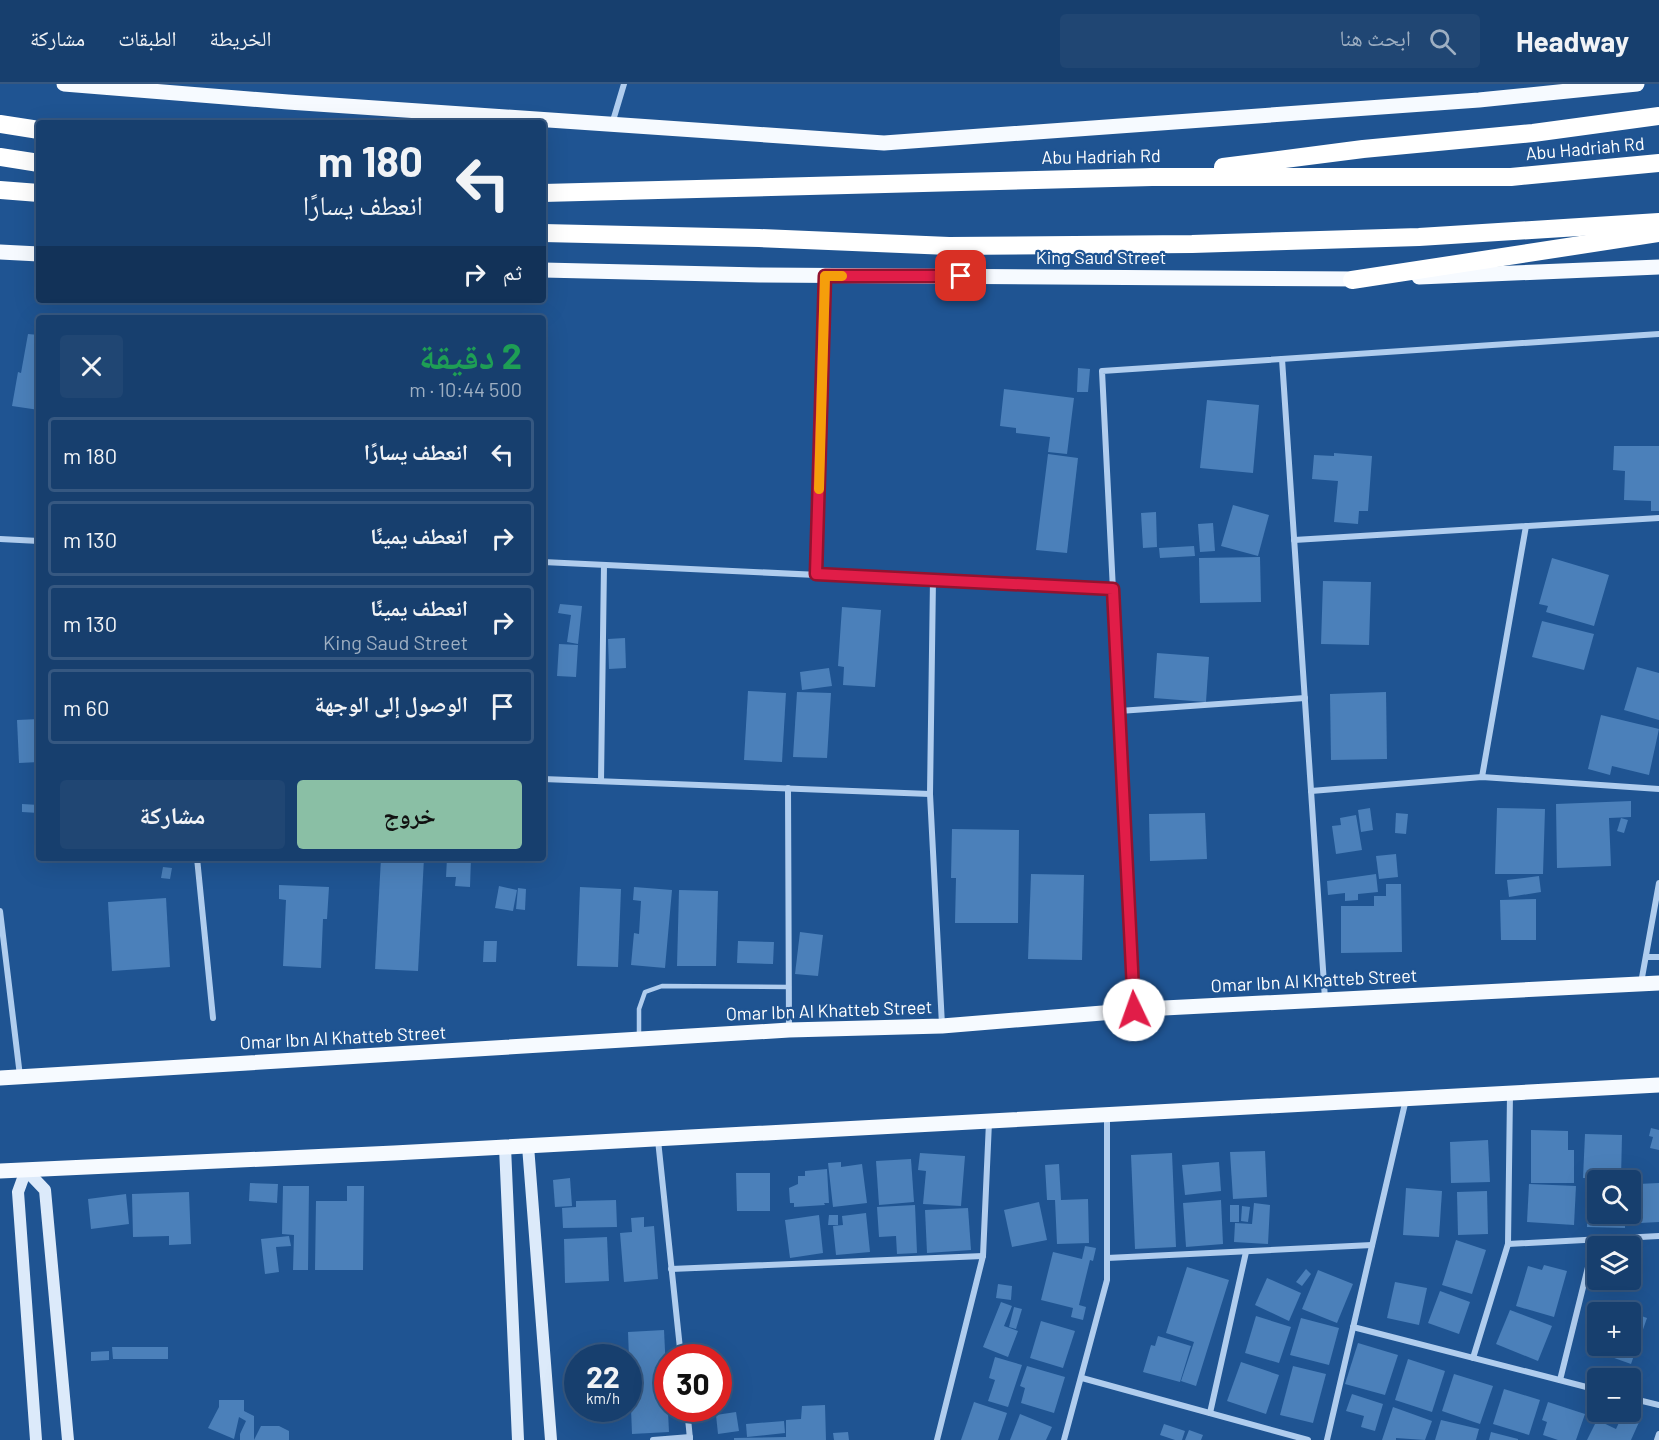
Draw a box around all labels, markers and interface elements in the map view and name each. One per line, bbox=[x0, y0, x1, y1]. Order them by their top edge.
search box bbox=[1060, 14, 1480, 68]
text: ابحث هنا bbox=[1339, 24, 1411, 50]
text: Headway bbox=[1516, 24, 1629, 58]
text: مشاركة bbox=[30, 25, 85, 50]
text: الطبقات bbox=[118, 25, 177, 50]
text: الخريطة bbox=[210, 25, 271, 50]
icon: search bbox=[1426, 25, 1459, 58]
street label: Abu Hadriah Rd bbox=[1525, 132, 1645, 164]
text: 180 m bbox=[318, 135, 423, 185]
icon: left bbox=[444, 144, 522, 222]
street label: Abu Hadriah Rd bbox=[1041, 144, 1161, 168]
text: انعطف يسارًا bbox=[303, 188, 423, 220]
street label: King Saud Street bbox=[1036, 246, 1166, 268]
pin bbox=[935, 250, 986, 301]
icon: right bbox=[458, 258, 491, 291]
text: ثم bbox=[503, 258, 522, 284]
icon: arrive bbox=[944, 259, 977, 292]
text: 2 دقيقة bbox=[419, 333, 522, 376]
button: close bbox=[60, 335, 123, 398]
text: 500 m · 10:44 bbox=[409, 377, 522, 401]
text: انعطف يسارًا bbox=[364, 438, 468, 464]
icon: left bbox=[486, 438, 519, 471]
text: 180 m bbox=[63, 442, 117, 468]
text: انعطف يمينًا bbox=[370, 522, 468, 548]
icon: right bbox=[486, 522, 519, 555]
text: 130 m bbox=[63, 526, 117, 552]
text: انعطف يمينًا bbox=[370, 594, 468, 620]
icon: right bbox=[486, 606, 519, 639]
text: 130 m bbox=[63, 610, 117, 636]
text: King Saud Street bbox=[323, 630, 468, 654]
text: الوصول إلى الوجهة bbox=[315, 690, 468, 716]
icon: arrive bbox=[486, 690, 519, 723]
text: 60 m bbox=[63, 694, 109, 720]
button: مشاركة bbox=[60, 780, 285, 849]
button: خروج bbox=[297, 780, 522, 849]
street label: Omar Ibn Al Khatteb Street bbox=[1210, 964, 1418, 996]
position arrow bbox=[1102, 978, 1166, 1042]
street label: Omar Ibn Al Khatteb Street bbox=[725, 995, 933, 1025]
street label: Omar Ibn Al Khatteb Street bbox=[239, 1021, 447, 1053]
map controls bbox=[1587, 1170, 1641, 1422]
button: search bbox=[1587, 1170, 1641, 1224]
button: layers bbox=[1587, 1236, 1641, 1290]
button: + bbox=[1587, 1302, 1641, 1356]
speed limit sign: 30 bbox=[654, 1344, 732, 1422]
text: 22 bbox=[586, 1358, 620, 1394]
button: − bbox=[1587, 1368, 1641, 1422]
text: km/h bbox=[586, 1389, 620, 1407]

